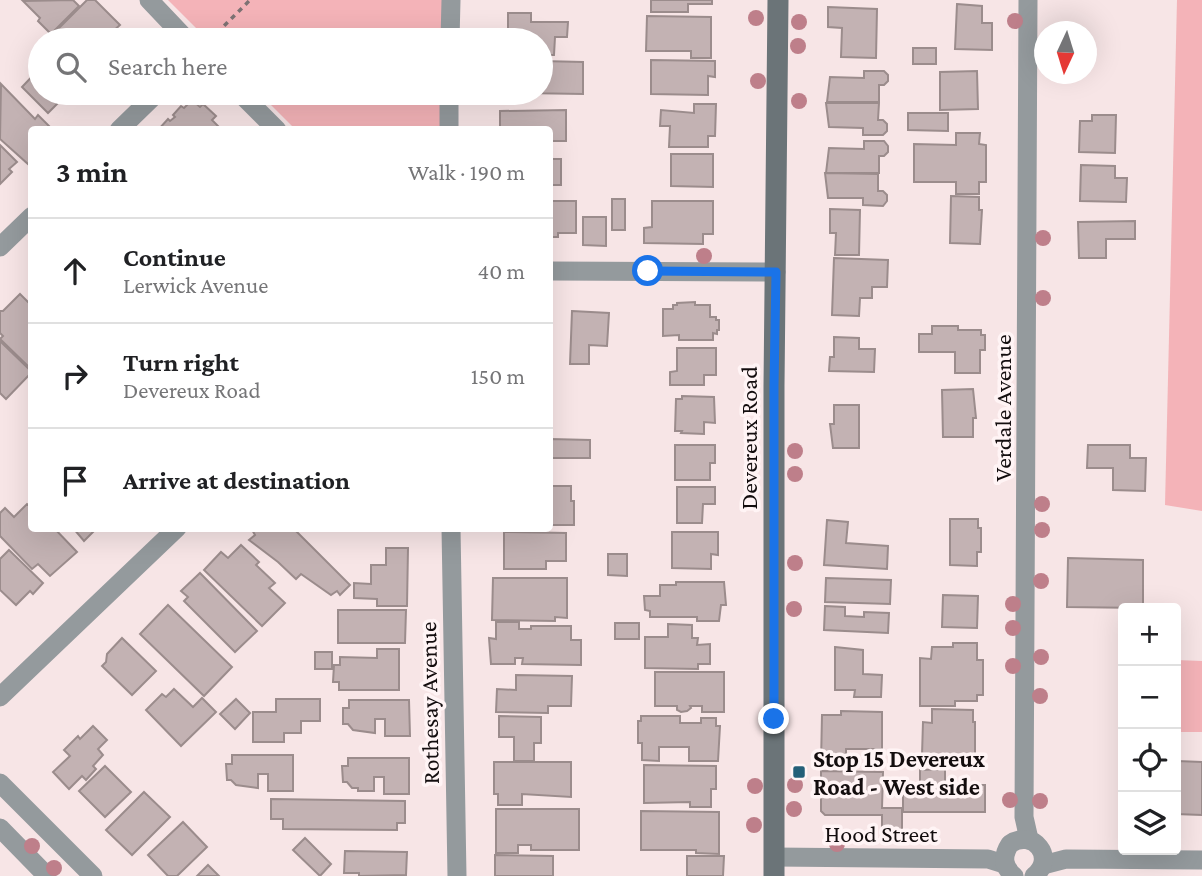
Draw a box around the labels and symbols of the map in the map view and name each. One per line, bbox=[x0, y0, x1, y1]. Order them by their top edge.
north arrow bbox=[1034, 21, 1097, 84]
route start bbox=[632, 255, 663, 286]
street label: Verdale Avenue bbox=[989, 334, 1016, 482]
street label: Devereux Road bbox=[735, 366, 762, 510]
street label: Rothesay Avenue bbox=[414, 621, 444, 785]
route end bbox=[758, 703, 789, 734]
place label: Stop 15 Devereux Road - West side bbox=[813, 745, 986, 800]
marker: Stop 15 Devereux Road - West side bbox=[791, 764, 807, 780]
street label: Hood Street bbox=[825, 820, 939, 847]

